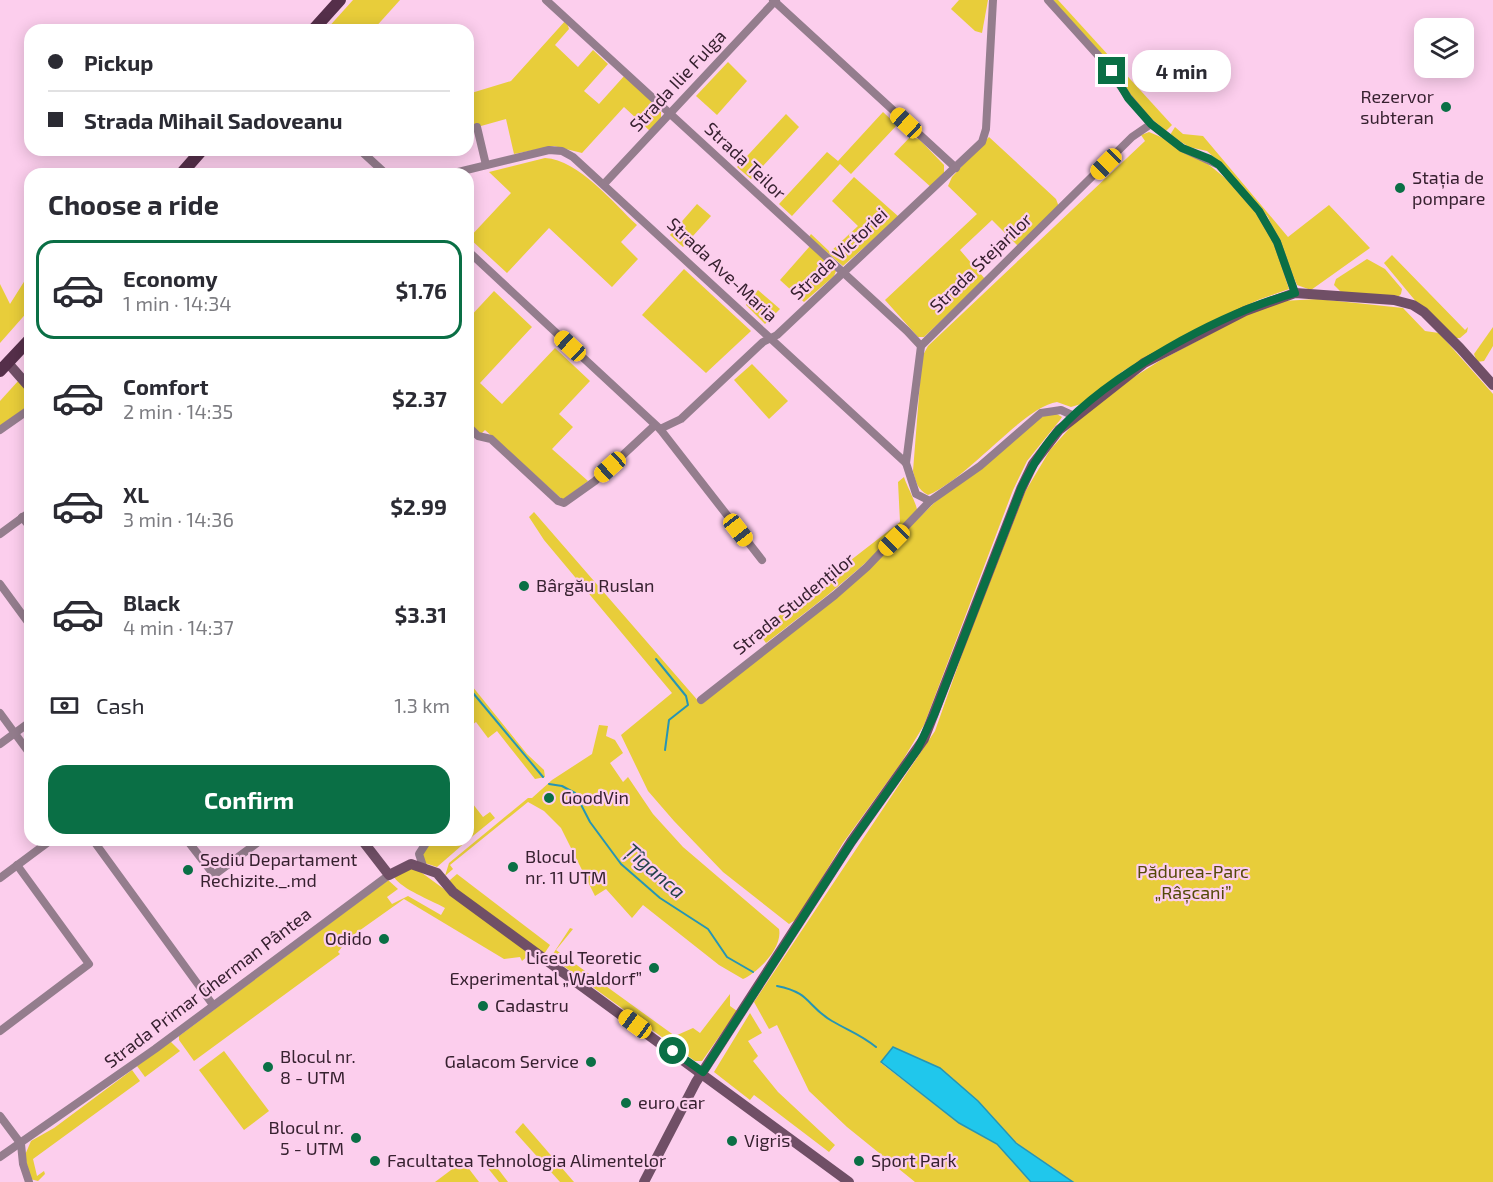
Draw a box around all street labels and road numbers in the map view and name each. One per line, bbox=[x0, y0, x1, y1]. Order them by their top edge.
street label: Strada Ilie Fulga bbox=[624, 25, 730, 136]
street label: Strada Teilor bbox=[700, 117, 791, 203]
street label: Strada Victoriei bbox=[785, 203, 891, 304]
street label: Strada Stejarilor bbox=[925, 208, 1036, 317]
street label: Strada Ave-Maria bbox=[663, 212, 782, 326]
street label: Strada Studenților bbox=[728, 548, 859, 660]
street label: Strada Primar Gherman Pântea bbox=[100, 902, 315, 1072]

